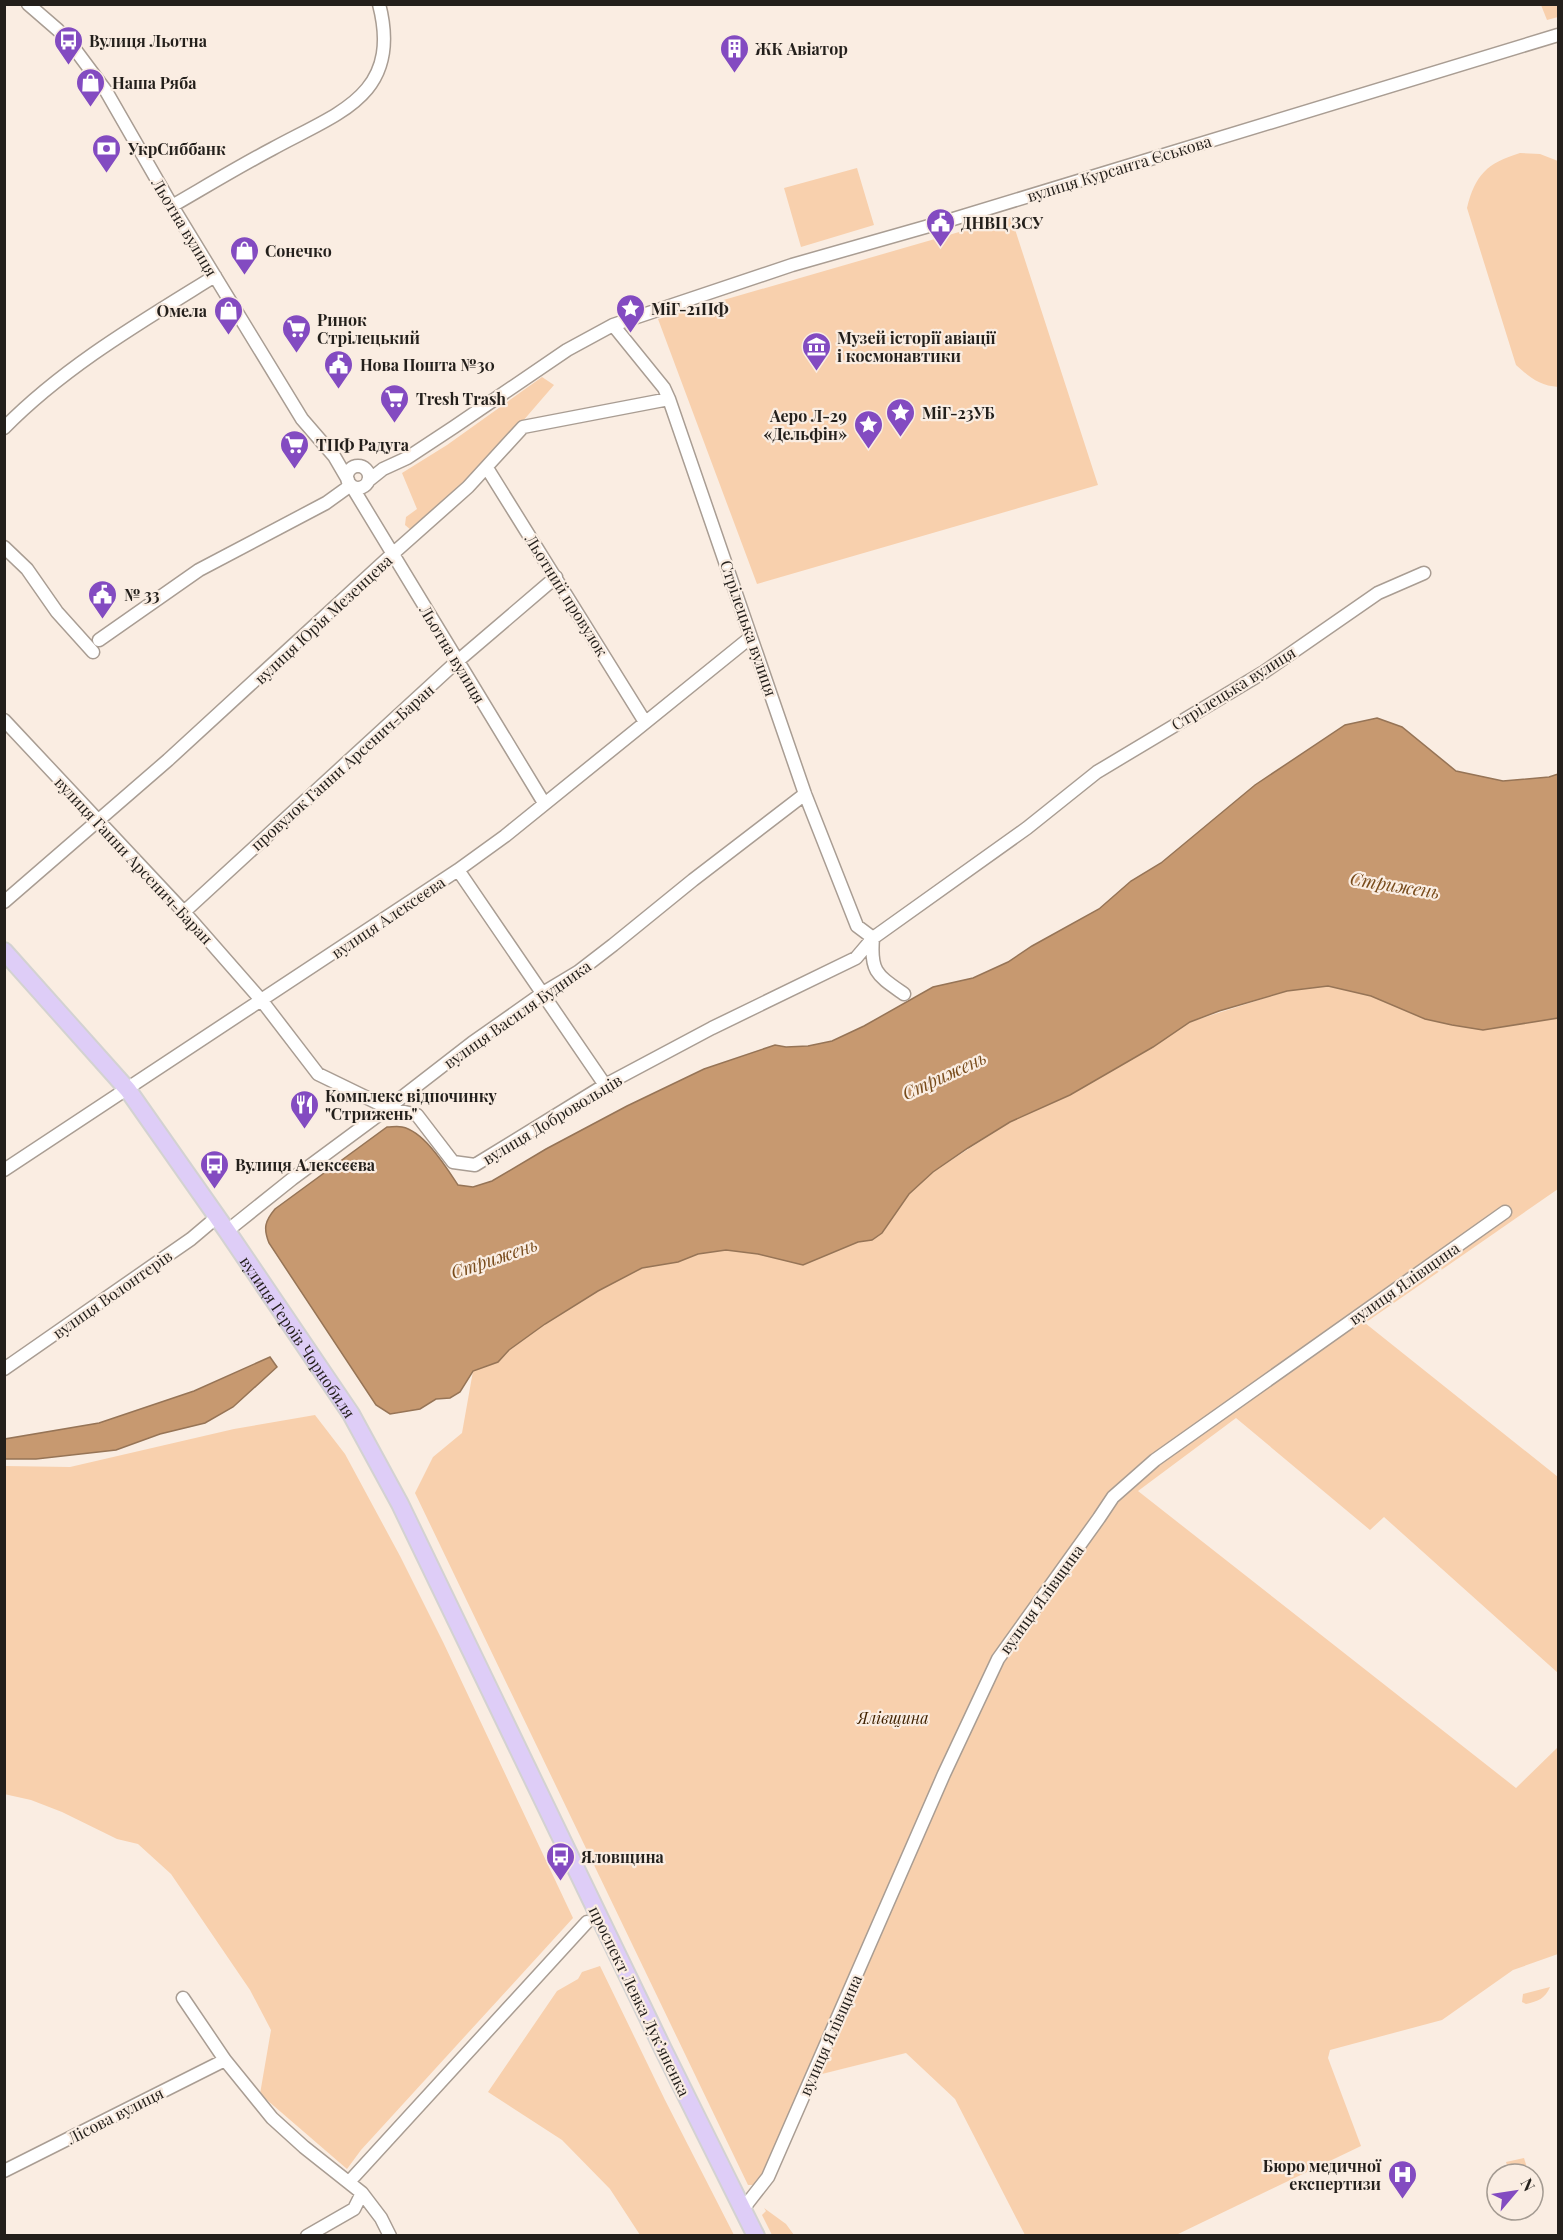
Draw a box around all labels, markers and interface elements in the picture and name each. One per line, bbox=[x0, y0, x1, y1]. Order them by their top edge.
bus stop icon: Вулиця Льотна bbox=[52, 24, 84, 66]
place label: Вулиця Льотна bbox=[89, 30, 208, 51]
building icon: ЖК Авіатор bbox=[718, 32, 750, 74]
place label: ЖК Авіатор bbox=[754, 38, 848, 59]
shop icon: Наша Ряба bbox=[75, 66, 107, 108]
place label: Наша Ряба bbox=[112, 72, 197, 93]
street label: вулиця Курсанта Єськова bbox=[1024, 130, 1214, 206]
bank icon: УкрСиббанк bbox=[91, 132, 123, 174]
place label: УкрСиббанк bbox=[127, 138, 226, 159]
street label: Льотна вулиця bbox=[147, 173, 223, 280]
public building icon: ДНВЦ ЗСУ bbox=[924, 206, 956, 248]
place label: ДНВЦ ЗСУ bbox=[961, 212, 1044, 233]
shop icon: Сонечко bbox=[228, 234, 260, 276]
place label: Сонечко bbox=[265, 240, 332, 261]
place icon: МіГ-21ПФ bbox=[614, 292, 646, 334]
shop icon: Омела bbox=[212, 294, 244, 336]
place label: МіГ-21ПФ bbox=[651, 298, 729, 319]
place label: Омела bbox=[157, 300, 208, 321]
place label: Ринок Стрілецький bbox=[317, 309, 421, 348]
supermarket icon: Ринок Стрілецький bbox=[280, 312, 312, 354]
place label: Музей історії авіації і космонавтики bbox=[837, 327, 997, 366]
museum icon: Музей історії авіації і космонавтики bbox=[800, 330, 832, 372]
public building icon: Нова Пошта №30 bbox=[323, 348, 355, 390]
place label: Нова Пошта №30 bbox=[360, 354, 495, 375]
supermarket icon: Tresh Trash bbox=[379, 382, 411, 424]
place label: Tresh Trash bbox=[416, 388, 506, 409]
place icon: МіГ-23УБ bbox=[885, 396, 917, 438]
place label: МіГ-23УБ bbox=[922, 402, 995, 423]
place label: Аеро Л-29 «Дельфін» bbox=[763, 405, 847, 444]
place icon: Аеро Л-29 «Дельфін» bbox=[852, 408, 884, 450]
supermarket icon: ТПФ Радуга bbox=[279, 428, 311, 470]
place label: ТПФ Радуга bbox=[316, 434, 410, 455]
street label: Льотний провулок bbox=[520, 529, 613, 660]
street label: вулиця Юрія Мезенцева bbox=[250, 550, 396, 688]
street label: Стрілецька вулиця bbox=[716, 557, 782, 699]
public building icon: № 33 bbox=[87, 578, 119, 620]
place label: № 33 bbox=[124, 584, 160, 605]
street label: Льотна вулиця bbox=[415, 600, 491, 707]
street label: Стрілецька вулиця bbox=[1167, 641, 1299, 735]
street label: провулок Ганни Арсенич-Баран bbox=[246, 679, 438, 855]
street label: вулиця Ганни Арсенич-Баран bbox=[51, 772, 218, 949]
water label: Стрижень bbox=[1348, 866, 1442, 904]
street label: вулиця Алексєєва bbox=[327, 871, 449, 963]
street label: вулиця Василя Будника bbox=[439, 955, 595, 1073]
water label: Стрижень bbox=[898, 1045, 990, 1105]
street label: вулиця Добровольців bbox=[478, 1069, 626, 1169]
place label: Комплекс відпочинку "Стрижень" bbox=[325, 1085, 497, 1124]
restaurant icon: Комплекс відпочинку "Стрижень" bbox=[288, 1088, 320, 1130]
bus stop icon: Вулиця Алексєєва bbox=[198, 1148, 230, 1190]
place label: Вулиця Алексєєва bbox=[235, 1154, 376, 1175]
water label: Стрижень bbox=[447, 1232, 541, 1284]
street label: вулиця Ялівщина bbox=[1345, 1237, 1463, 1329]
street label: вулиця Волонтерів bbox=[48, 1245, 176, 1343]
street label: вулиця Героїв Чорнобиля bbox=[236, 1251, 361, 1422]
street label: вулиця Ялівщина bbox=[994, 1540, 1088, 1658]
park label: Ялівщина bbox=[856, 1707, 929, 1728]
bus stop icon: Яловщина bbox=[544, 1840, 576, 1882]
place label: Яловщина bbox=[580, 1846, 665, 1867]
street label: проспект Левка Лукʼяненка bbox=[585, 1902, 695, 2100]
street label: вулиця Ялівщина bbox=[794, 1971, 866, 2099]
street label: Лісова вулиця bbox=[62, 2082, 167, 2149]
place label: Бюро медичної експертизи bbox=[1263, 2155, 1382, 2194]
hospital icon: Бюро медичної експертизи bbox=[1386, 2158, 1418, 2200]
north arrow bbox=[1485, 2162, 1545, 2222]
text: N bbox=[1517, 2174, 1541, 2195]

